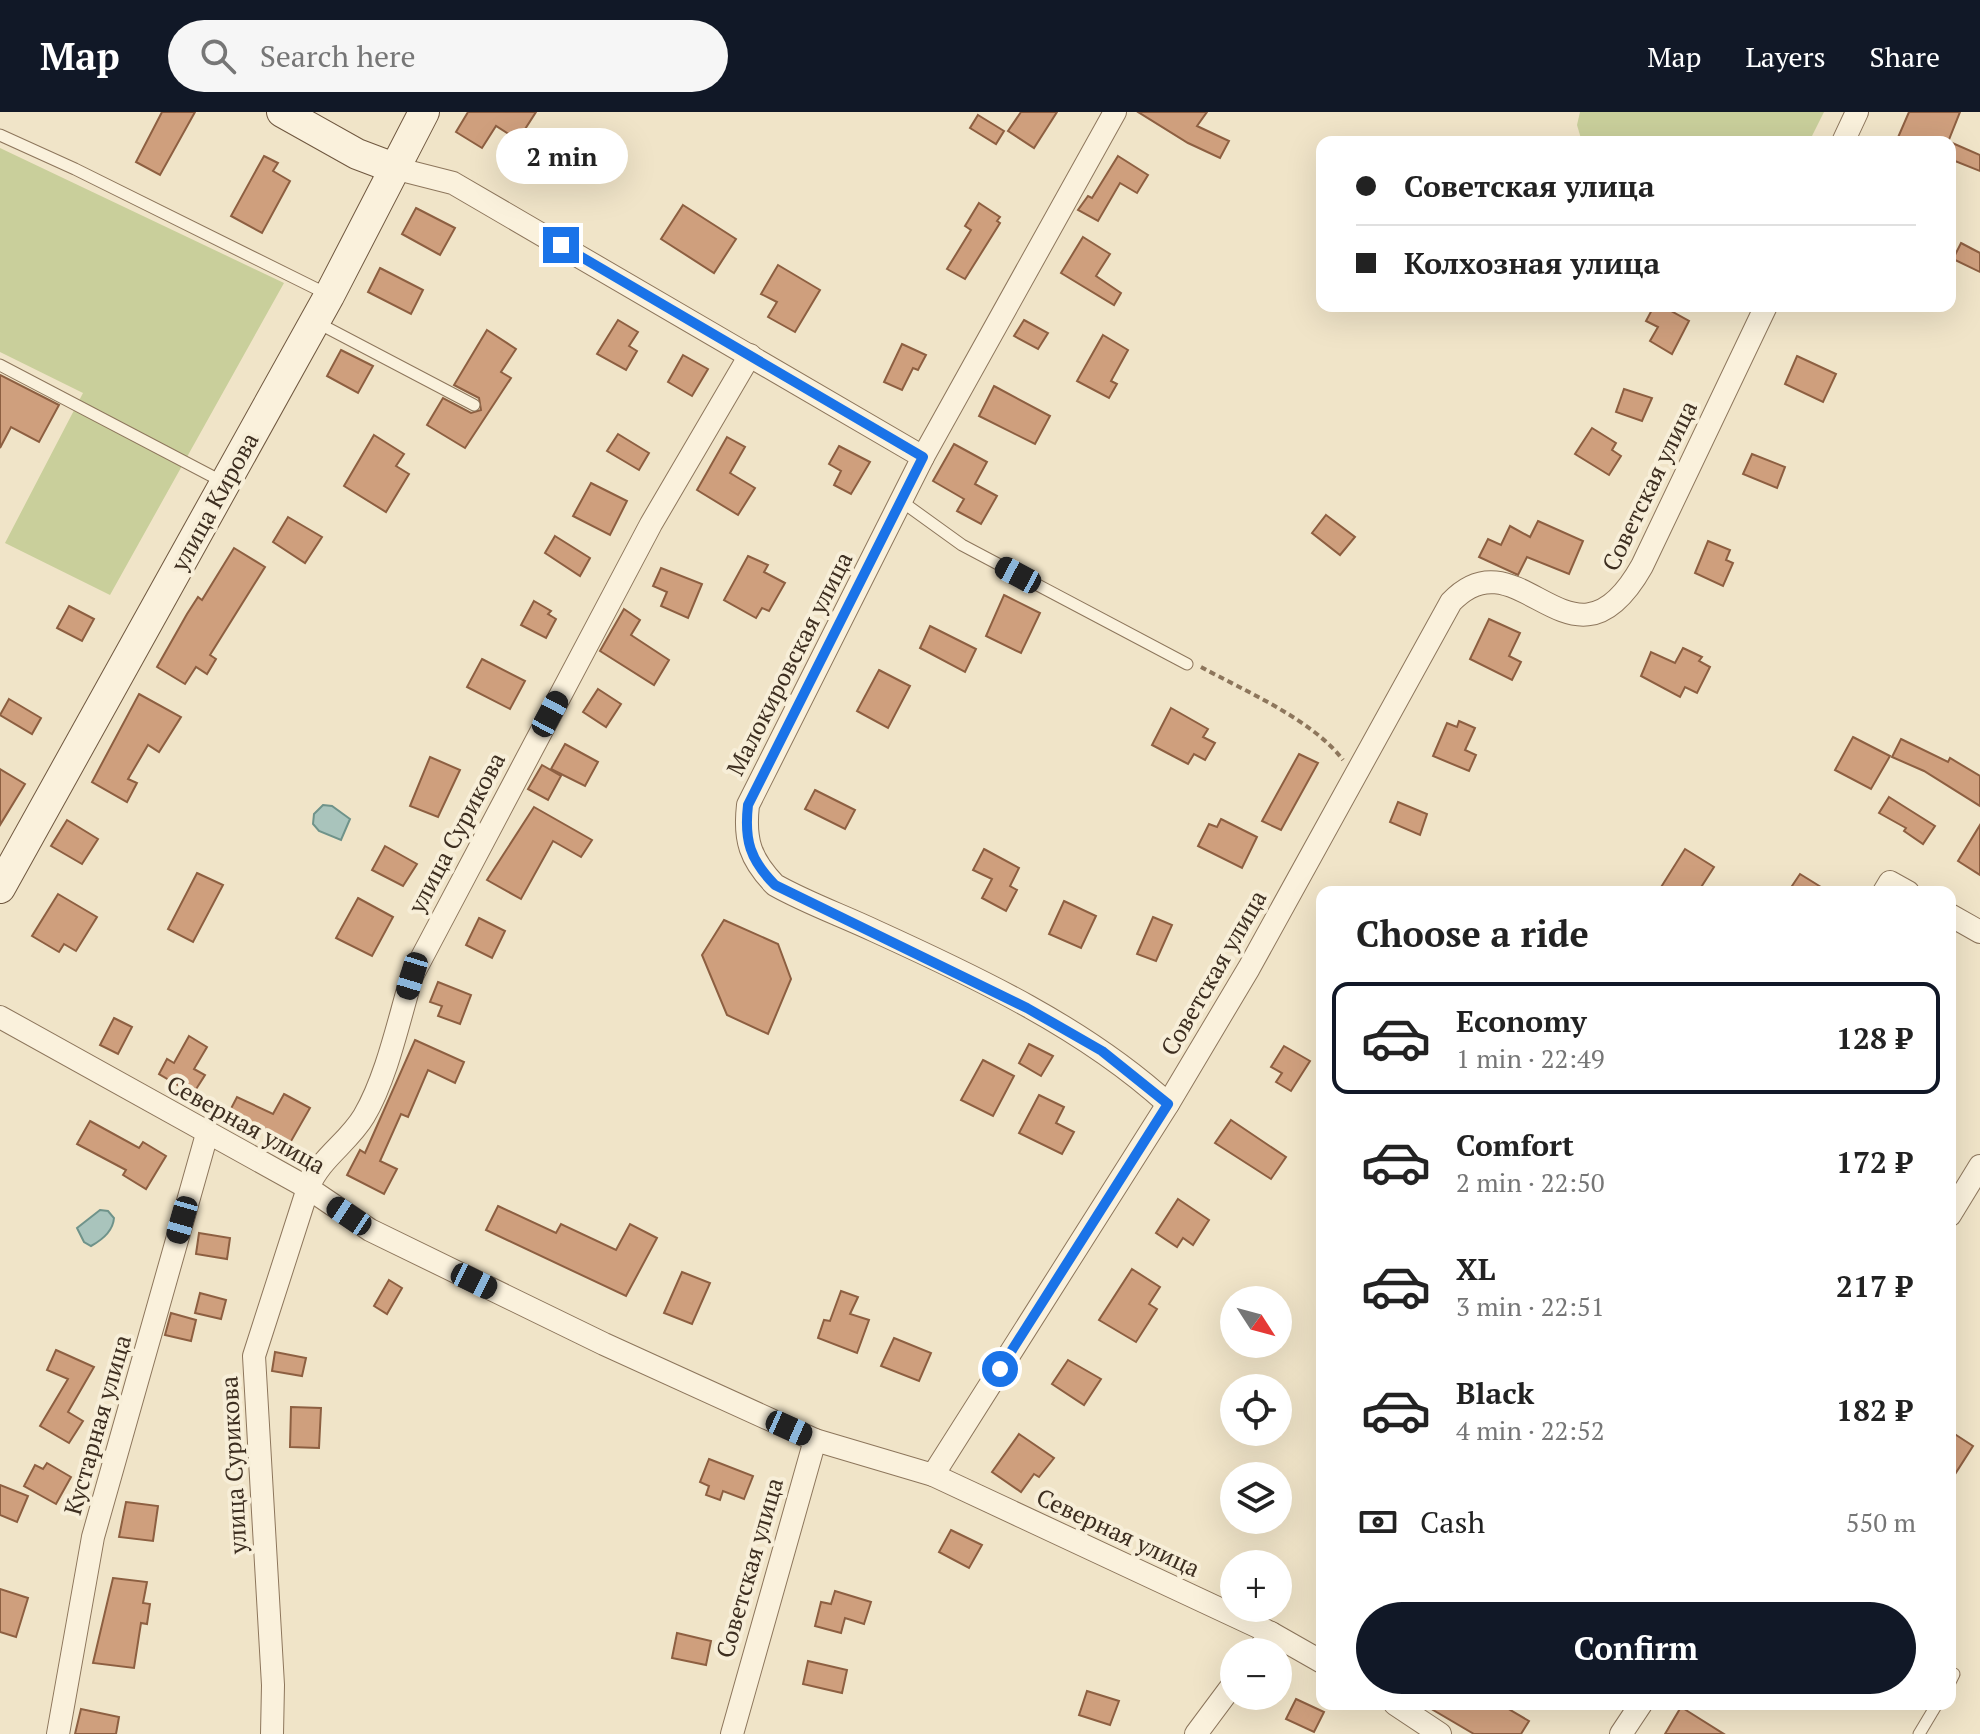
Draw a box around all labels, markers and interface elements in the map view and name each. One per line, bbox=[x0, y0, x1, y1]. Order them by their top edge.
search box bbox=[168, 20, 728, 92]
text: Map bbox=[40, 31, 120, 81]
icon: search bbox=[196, 34, 240, 78]
text: Search here bbox=[260, 36, 416, 76]
text: Map bbox=[1647, 38, 1701, 75]
text: Layers bbox=[1745, 38, 1826, 75]
text: Share bbox=[1870, 38, 1940, 75]
callout: 2 min bbox=[495, 129, 627, 185]
text: 2 min bbox=[526, 139, 598, 173]
text: Советская улица bbox=[1404, 166, 1655, 206]
route end bbox=[543, 227, 579, 263]
text: Колхозная улица bbox=[1404, 243, 1660, 283]
street label: Советская улица bbox=[1594, 395, 1704, 576]
street label: улица Кирова bbox=[162, 426, 265, 577]
street label: Малокировская улица bbox=[719, 546, 860, 781]
car bbox=[991, 553, 1045, 597]
car bbox=[528, 687, 572, 741]
street label: улица Сурикова bbox=[400, 746, 512, 919]
street label: Советская улица bbox=[1153, 884, 1273, 1061]
text: Choose a ride bbox=[1356, 910, 1589, 957]
car bbox=[394, 950, 430, 1002]
text: Economy bbox=[1456, 1001, 1587, 1041]
icon: car bbox=[1360, 1002, 1432, 1074]
text: 128 ₽ bbox=[1836, 1018, 1912, 1058]
text: 1 min · 22:49 bbox=[1456, 1041, 1605, 1075]
street label: Северная улица bbox=[161, 1067, 332, 1181]
text: Comfort bbox=[1456, 1125, 1574, 1165]
icon: car bbox=[1360, 1126, 1432, 1198]
text: 172 ₽ bbox=[1836, 1142, 1912, 1182]
text: 2 min · 22:50 bbox=[1456, 1165, 1605, 1199]
car bbox=[322, 1193, 376, 1239]
car bbox=[164, 1194, 200, 1246]
text: XL bbox=[1456, 1249, 1495, 1289]
icon: car bbox=[1360, 1250, 1432, 1322]
car bbox=[447, 1260, 501, 1302]
text: 217 ₽ bbox=[1836, 1266, 1912, 1306]
north arrow bbox=[1220, 1286, 1292, 1358]
map controls bbox=[1220, 1286, 1292, 1710]
text: 3 min · 22:51 bbox=[1456, 1289, 1605, 1323]
street label: Кустарная улица bbox=[56, 1331, 138, 1518]
route start bbox=[982, 1351, 1018, 1387]
text: Black bbox=[1456, 1373, 1534, 1413]
button: locate bbox=[1220, 1374, 1292, 1446]
icon: car bbox=[1360, 1374, 1432, 1446]
street label: улица Сурикова bbox=[212, 1375, 254, 1556]
text: 182 ₽ bbox=[1836, 1390, 1912, 1430]
car bbox=[762, 1407, 816, 1449]
text: 4 min · 22:52 bbox=[1456, 1413, 1605, 1447]
button: layers bbox=[1220, 1462, 1292, 1534]
street label: Советская улица bbox=[708, 1474, 790, 1661]
street label: Северная улица bbox=[1032, 1480, 1205, 1584]
icon: cash bbox=[1356, 1500, 1400, 1544]
text: Cash bbox=[1420, 1502, 1485, 1542]
text: 550 m bbox=[1846, 1505, 1916, 1539]
button: + bbox=[1220, 1550, 1292, 1622]
button: Confirm bbox=[1356, 1602, 1916, 1694]
button: − bbox=[1220, 1638, 1292, 1710]

